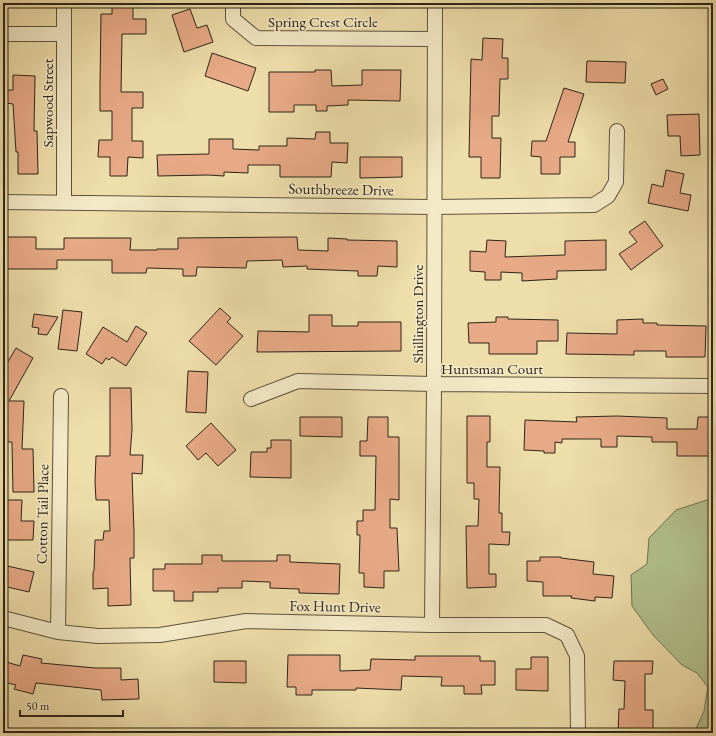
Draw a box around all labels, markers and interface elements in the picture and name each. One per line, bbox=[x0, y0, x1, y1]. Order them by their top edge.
street label: Spring Crest Circle bbox=[268, 12, 378, 31]
street label: Sapwood Street bbox=[38, 58, 57, 147]
street label: Southbreeze Drive bbox=[288, 179, 394, 199]
street label: Shillington Drive bbox=[408, 264, 427, 363]
street label: Huntsman Court bbox=[441, 359, 543, 378]
street label: Cotton Tail Place bbox=[32, 464, 52, 564]
street label: Fox Hunt Drive bbox=[289, 596, 381, 616]
scale bar bbox=[20, 692, 123, 718]
text: 50 m bbox=[26, 698, 50, 714]

